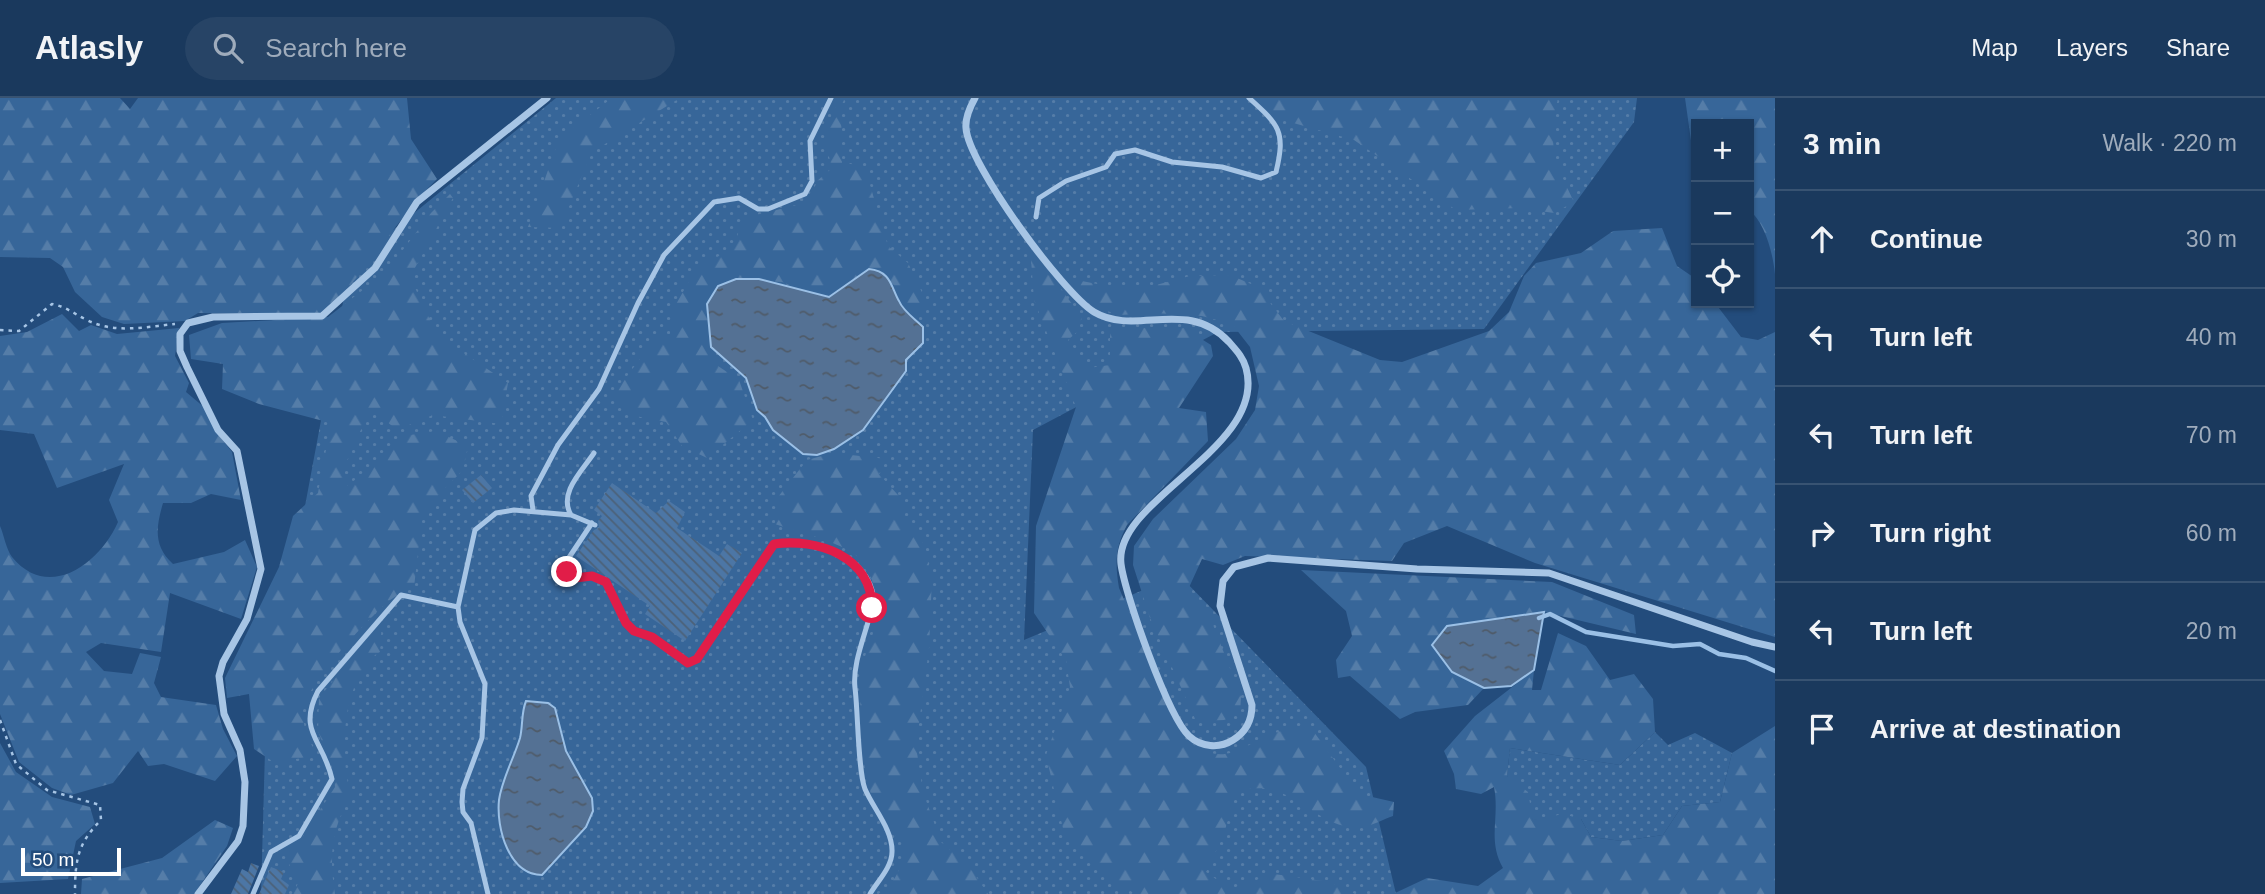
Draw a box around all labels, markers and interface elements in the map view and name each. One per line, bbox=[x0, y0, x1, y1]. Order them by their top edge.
search box bbox=[185, 17, 675, 80]
text: Atlasly bbox=[35, 29, 143, 66]
icon: search bbox=[209, 29, 247, 67]
text: Search here bbox=[265, 33, 407, 63]
text: Map bbox=[1971, 34, 2018, 61]
text: Layers bbox=[2056, 34, 2128, 61]
text: Share bbox=[2166, 34, 2230, 61]
map controls bbox=[1691, 119, 1754, 308]
button: + bbox=[1691, 119, 1754, 182]
text: 3 min bbox=[1803, 127, 1881, 160]
text: Walk · 220 m bbox=[2102, 130, 2237, 156]
button: − bbox=[1691, 182, 1754, 245]
icon: ahead bbox=[1803, 220, 1841, 258]
text: Continue bbox=[1870, 224, 1983, 254]
text: 30 m bbox=[2186, 226, 2237, 252]
button: locate bbox=[1691, 245, 1754, 308]
icon: left bbox=[1803, 318, 1841, 356]
text: Turn left bbox=[1870, 322, 1972, 352]
text: 40 m bbox=[2186, 324, 2237, 350]
icon: left bbox=[1803, 416, 1841, 454]
text: Turn left bbox=[1870, 420, 1972, 450]
text: 70 m bbox=[2186, 422, 2237, 448]
icon: right bbox=[1803, 514, 1841, 552]
text: Turn right bbox=[1870, 518, 1991, 548]
text: 60 m bbox=[2186, 520, 2237, 546]
route end bbox=[551, 556, 582, 587]
route start bbox=[856, 592, 887, 623]
icon: left bbox=[1803, 612, 1841, 650]
text: Turn left bbox=[1870, 616, 1972, 646]
text: 20 m bbox=[2186, 618, 2237, 644]
icon: arrive bbox=[1803, 710, 1841, 748]
text: Arrive at destination bbox=[1870, 714, 2121, 744]
scale bar bbox=[21, 845, 121, 877]
text: 50 m bbox=[32, 849, 74, 870]

